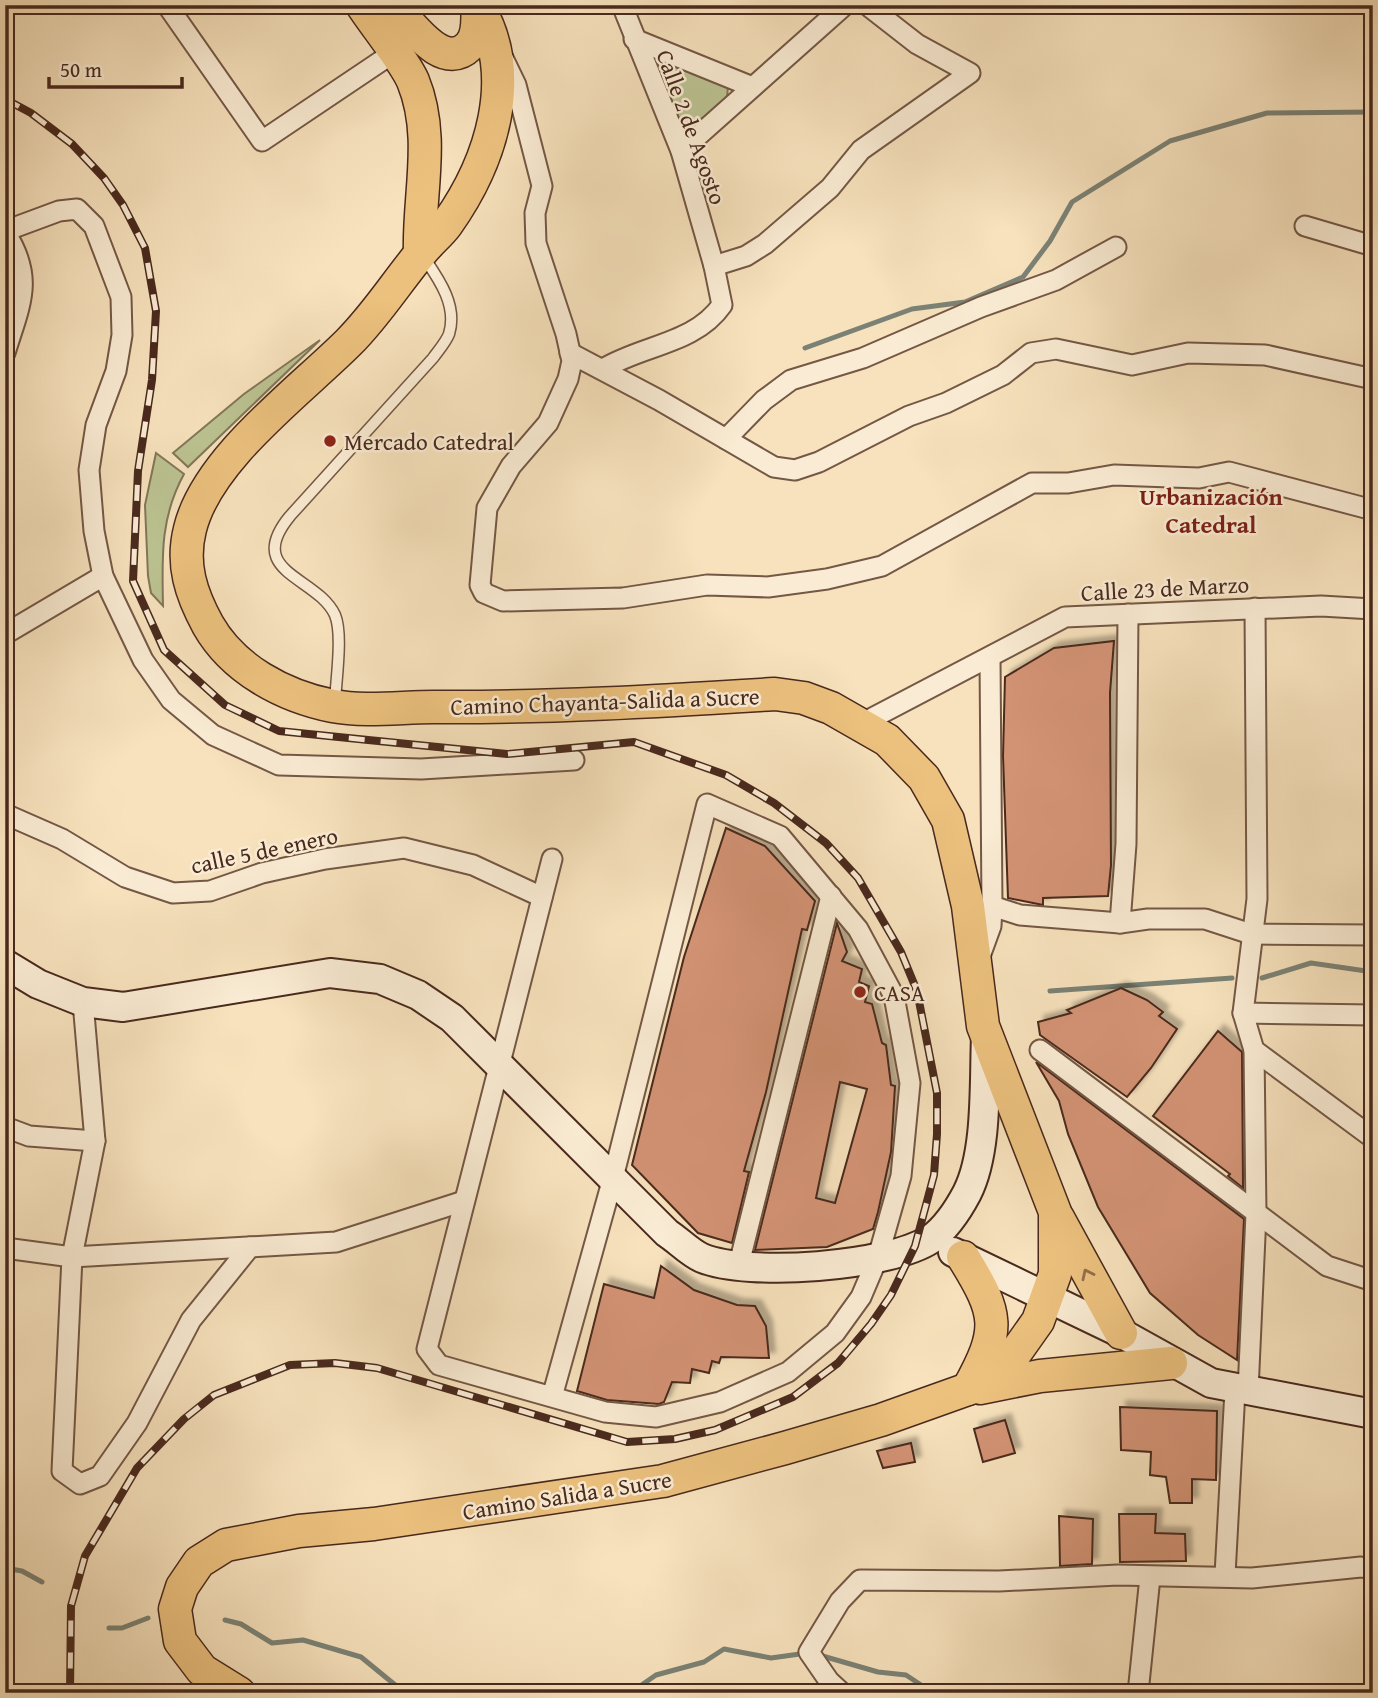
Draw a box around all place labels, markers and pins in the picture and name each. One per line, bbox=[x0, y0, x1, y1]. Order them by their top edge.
place label: Mercado Catedral bbox=[344, 425, 514, 458]
marker: Mercado Catedral bbox=[322, 433, 338, 449]
place label: CASA bbox=[874, 976, 925, 1009]
marker: CASA bbox=[852, 984, 868, 1000]

